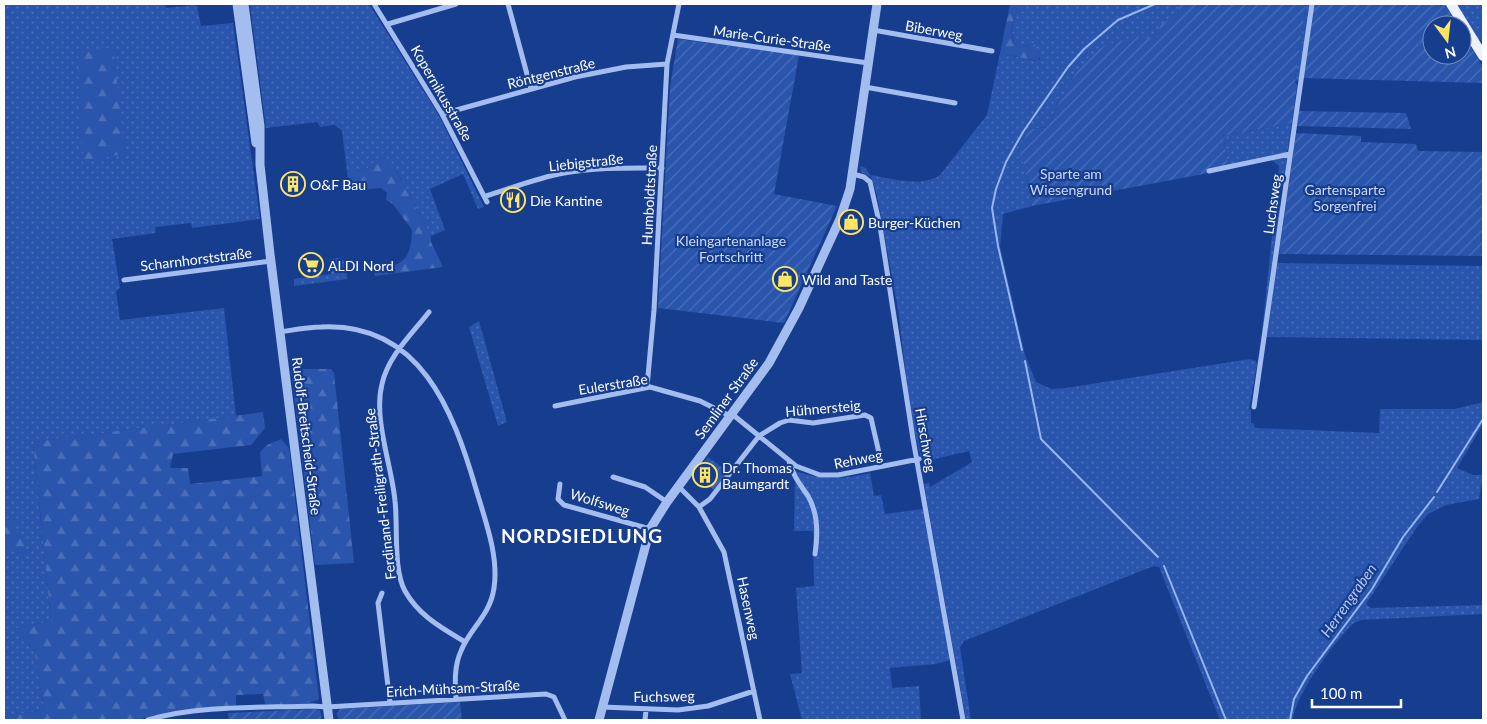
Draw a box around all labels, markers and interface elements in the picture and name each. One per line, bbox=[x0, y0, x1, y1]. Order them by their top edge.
north arrow bbox=[1422, 15, 1472, 65]
street label: Biberweg bbox=[904, 17, 964, 43]
street label: Marie-Curie-Straße bbox=[712, 21, 832, 55]
street label: Kopernikusstraße bbox=[408, 42, 476, 144]
text: N bbox=[1443, 43, 1458, 63]
street label: Röntgenstraße bbox=[505, 54, 597, 92]
street label: Humboldtstraße bbox=[638, 144, 660, 246]
street label: Liebigstraße bbox=[548, 150, 624, 174]
park label: Sparte am Wiesengrund bbox=[1030, 165, 1112, 198]
building icon: O&F Bau bbox=[280, 171, 306, 197]
street label: Luchsweg bbox=[1259, 173, 1285, 235]
place label: O&F Bau bbox=[310, 176, 366, 193]
park label: Gartensparte Sorgenfrei bbox=[1305, 181, 1385, 214]
restaurant icon: Die Kantine bbox=[500, 187, 526, 213]
place label: Die Kantine bbox=[530, 192, 603, 209]
shop icon: Burger-Küchen bbox=[838, 209, 864, 235]
place label: Burger-Küchen bbox=[868, 214, 961, 231]
park label: Kleingartenanlage Fortschritt bbox=[676, 232, 786, 265]
street label: Scharnhorststraße bbox=[139, 244, 253, 274]
supermarket icon: ALDI Nord bbox=[298, 252, 324, 278]
place label: ALDI Nord bbox=[328, 257, 394, 274]
shop icon: Wild and Taste bbox=[772, 266, 798, 292]
place label: Wild and Taste bbox=[802, 271, 892, 288]
street label: Semliner Straße bbox=[691, 354, 761, 442]
street label: Rudolf-Breitscheid-Straße bbox=[289, 356, 325, 516]
street label: Eulerstraße bbox=[577, 370, 649, 398]
street label: Hühnersteig bbox=[785, 396, 861, 420]
street label: Hirschweg bbox=[912, 406, 940, 474]
street label: Ferdinand-Freiligrath-Straße bbox=[361, 407, 399, 581]
street label: Rehweg bbox=[832, 446, 884, 472]
place label: Dr. Thomas Baumgardt bbox=[722, 459, 792, 492]
building icon: Dr. Thomas Baumgardt bbox=[692, 462, 718, 488]
street label: Wolfsweg bbox=[568, 485, 632, 519]
district label: NORDSIEDLUNG bbox=[501, 524, 663, 547]
water label: Herrengraben bbox=[1316, 560, 1380, 640]
street label: Hasenweg bbox=[734, 575, 764, 641]
street label: Erich-Mühsam-Straße bbox=[386, 676, 520, 700]
scale bar bbox=[1312, 676, 1401, 708]
text: 100 m bbox=[1320, 684, 1362, 702]
street label: Fuchsweg bbox=[633, 687, 695, 705]

